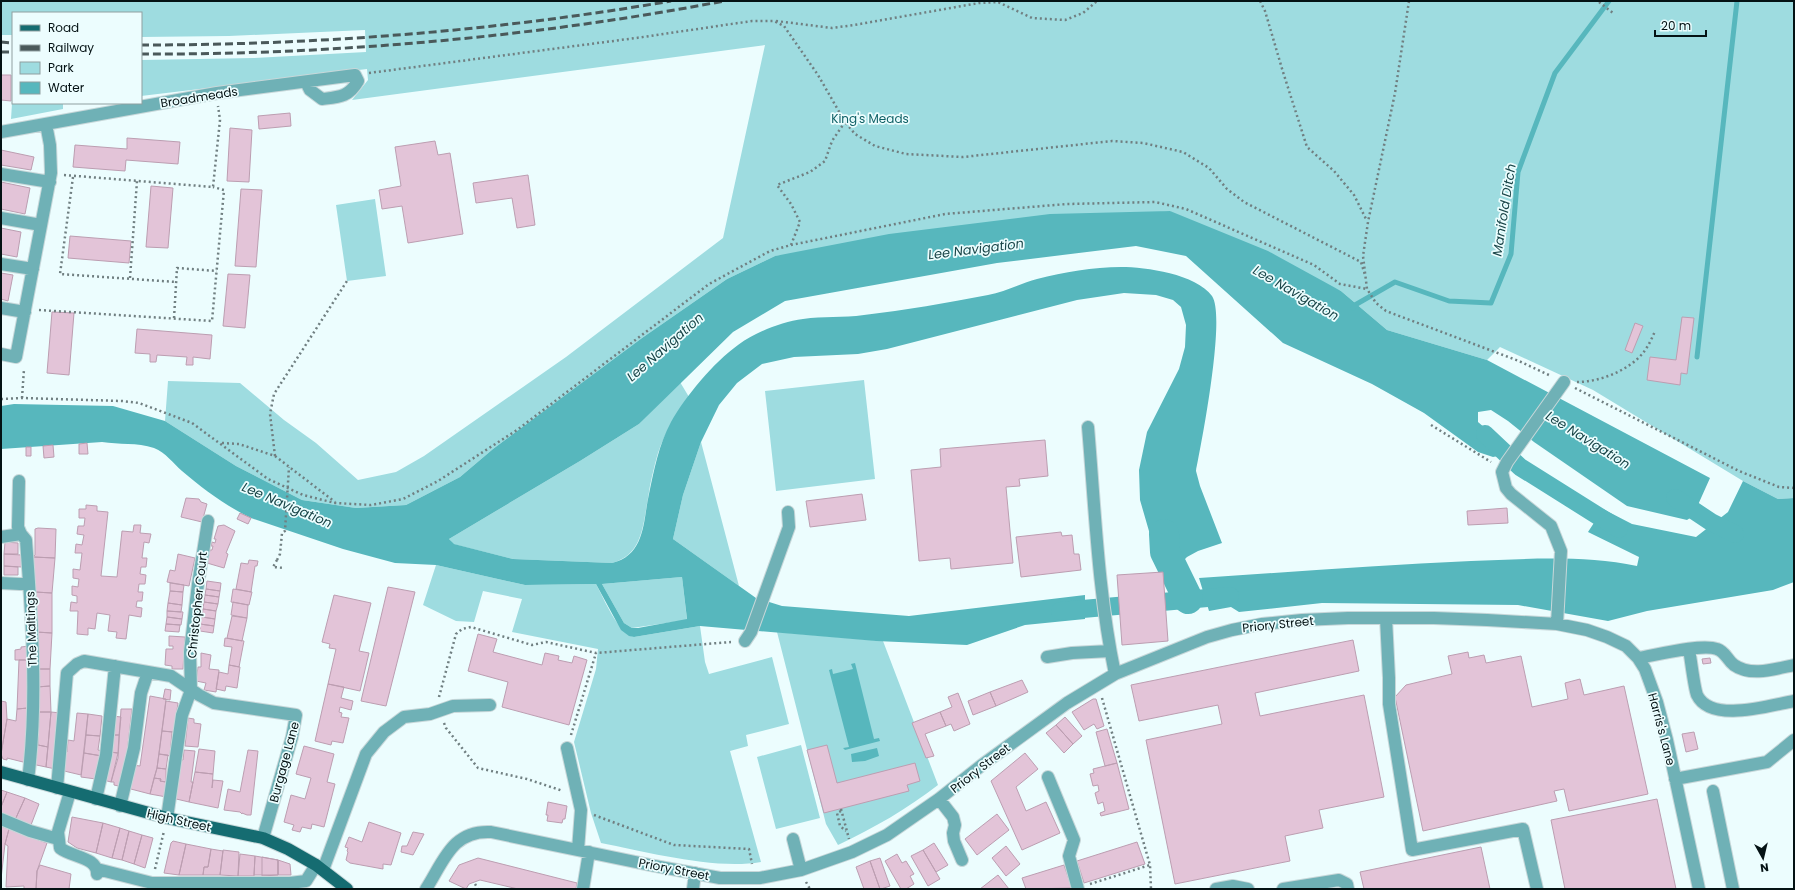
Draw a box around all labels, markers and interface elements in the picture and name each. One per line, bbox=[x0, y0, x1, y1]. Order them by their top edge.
legend bbox=[12, 12, 142, 104]
scale bar bbox=[1655, 12, 1706, 38]
text: 20 m bbox=[1661, 17, 1691, 34]
text: Road bbox=[48, 19, 79, 36]
text: Railway bbox=[48, 39, 94, 56]
text: Park bbox=[48, 59, 75, 76]
text: Water bbox=[48, 79, 85, 96]
street label: Broadmeads bbox=[159, 83, 239, 111]
park label: King's Meads bbox=[831, 110, 909, 127]
water label: Manifold Ditch bbox=[1487, 162, 1521, 258]
water label: Lee Navigation bbox=[927, 234, 1025, 264]
water label: Lee Navigation bbox=[1250, 261, 1342, 325]
water label: Lee Navigation bbox=[622, 308, 708, 386]
water label: Lee Navigation bbox=[1542, 406, 1634, 474]
water label: Lee Navigation bbox=[239, 477, 335, 533]
street label: Christopher Court bbox=[183, 551, 211, 659]
street label: The Maltings bbox=[21, 591, 41, 667]
street label: Priory Street bbox=[1241, 612, 1315, 636]
street label: Harris's Lane bbox=[1644, 691, 1680, 767]
street label: Burgage Lane bbox=[265, 720, 303, 804]
street label: Priory Street bbox=[947, 739, 1013, 797]
street label: High Street bbox=[145, 804, 213, 836]
north arrow bbox=[1743, 838, 1783, 878]
street label: Priory Street bbox=[637, 854, 711, 884]
text: N bbox=[1759, 859, 1770, 876]

